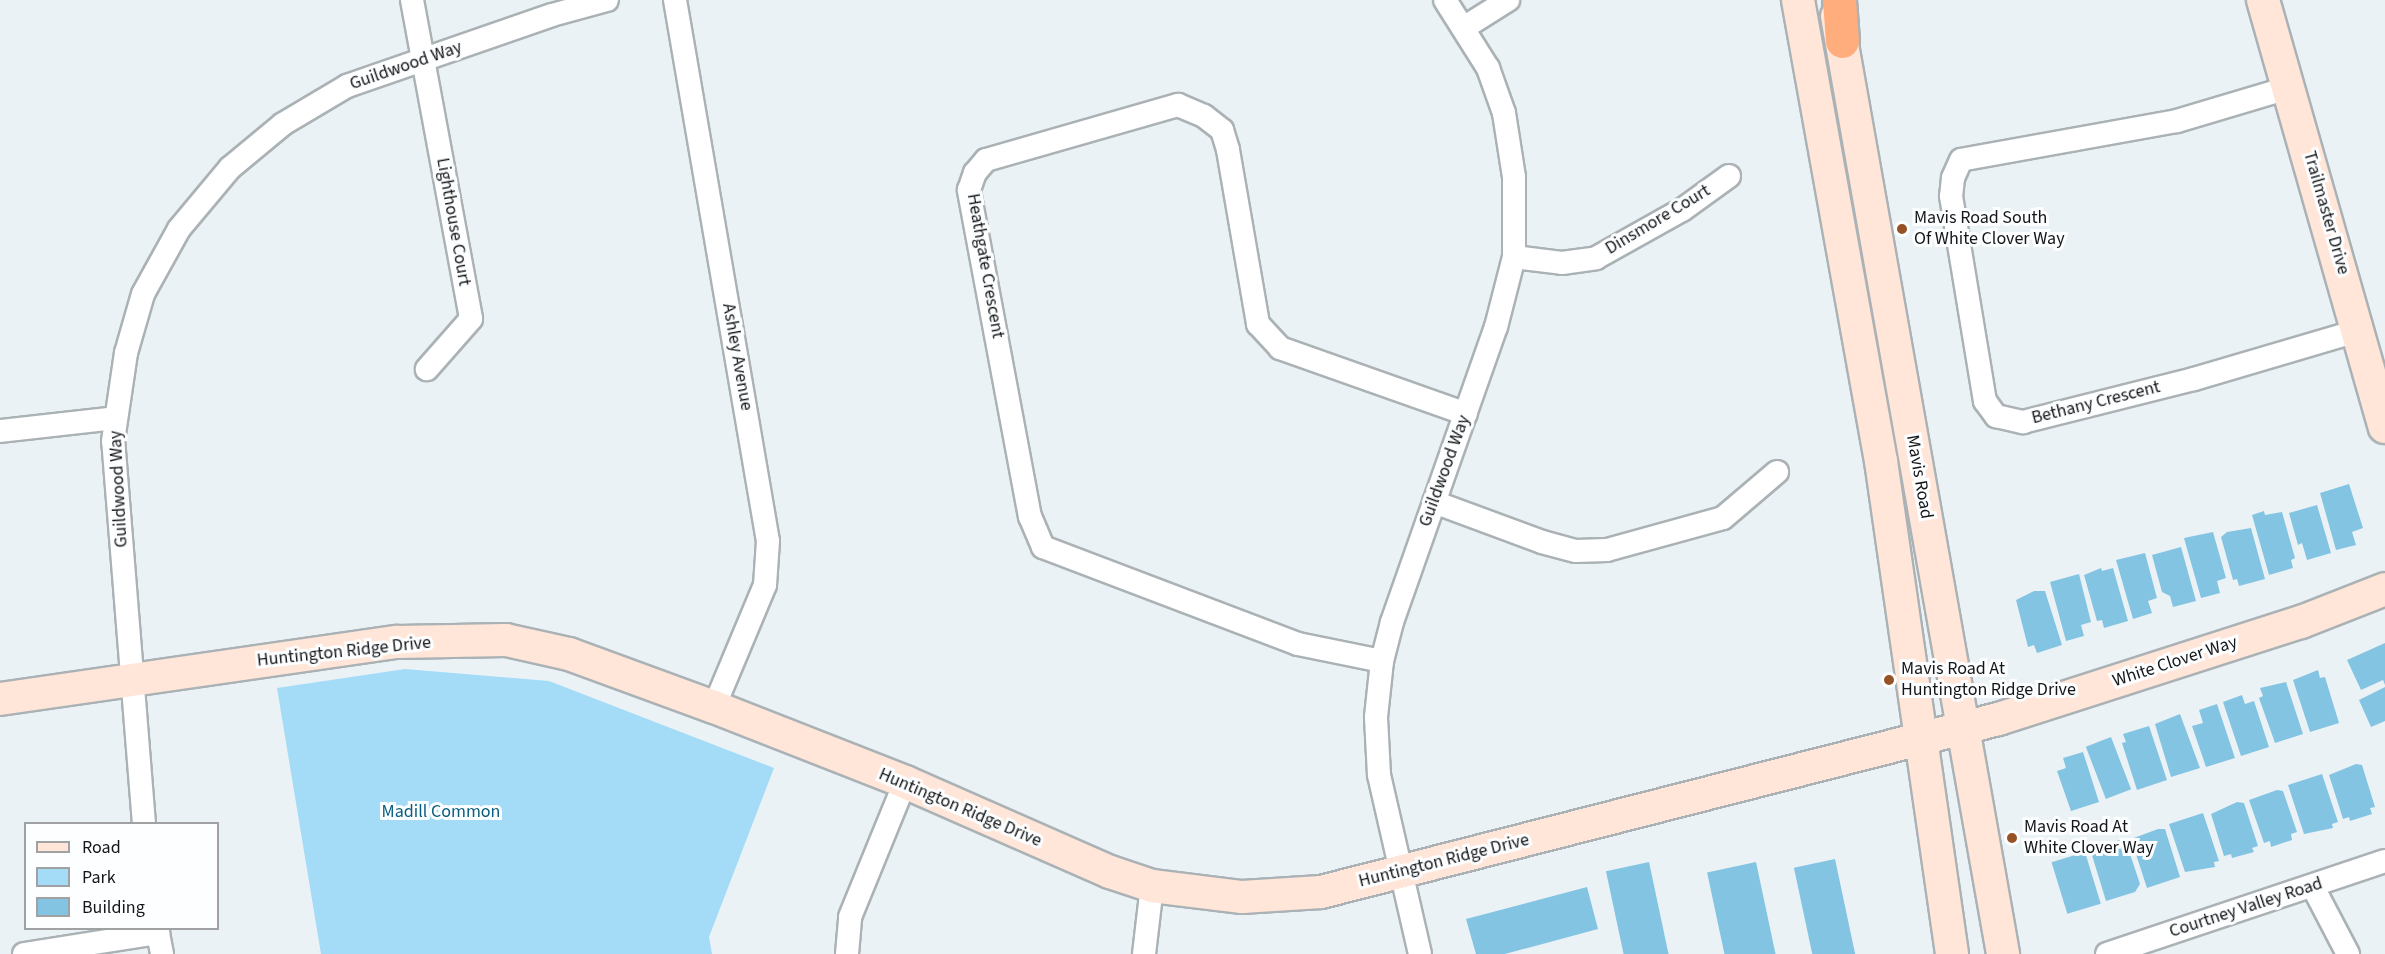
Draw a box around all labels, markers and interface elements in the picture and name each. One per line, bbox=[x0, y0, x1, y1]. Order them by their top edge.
street label: Guildwood Way bbox=[347, 37, 465, 95]
street label: Trailmaster Drive bbox=[2298, 149, 2354, 277]
street label: Lighthouse Court bbox=[431, 156, 475, 288]
street label: Dinsmore Court bbox=[1602, 180, 1714, 260]
street label: Heathgate Crescent bbox=[962, 192, 1008, 340]
place label: Mavis Road South Of White Clover Way bbox=[1914, 208, 2065, 250]
marker: Mavis Road South Of White Clover Way bbox=[1895, 222, 1909, 236]
street label: Ashley Avenue bbox=[717, 302, 757, 412]
street label: Bethany Crescent bbox=[2030, 377, 2162, 429]
street label: Guildwood Way bbox=[1415, 412, 1475, 530]
street label: Guildwood Way bbox=[105, 430, 133, 548]
street label: Mavis Road bbox=[1901, 433, 1937, 521]
street label: Huntington Ridge Drive bbox=[256, 632, 432, 672]
street label: White Clover Way bbox=[2110, 632, 2240, 692]
place label: Mavis Road At Huntington Ridge Drive bbox=[1901, 659, 2076, 702]
marker: Mavis Road At Huntington Ridge Drive bbox=[1882, 673, 1896, 687]
street label: Huntington Ridge Drive bbox=[875, 764, 1045, 852]
park label: Madill Common bbox=[382, 801, 500, 823]
place label: Mavis Road At White Clover Way bbox=[2024, 817, 2154, 860]
legend bbox=[24, 822, 219, 930]
street label: Huntington Ridge Drive bbox=[1357, 829, 1531, 893]
marker: Mavis Road At White Clover Way bbox=[2005, 831, 2019, 845]
text: Road bbox=[82, 835, 121, 860]
text: Park bbox=[82, 865, 116, 890]
street label: Courtney Valley Road bbox=[2167, 873, 2325, 943]
text: Building bbox=[82, 895, 145, 920]

